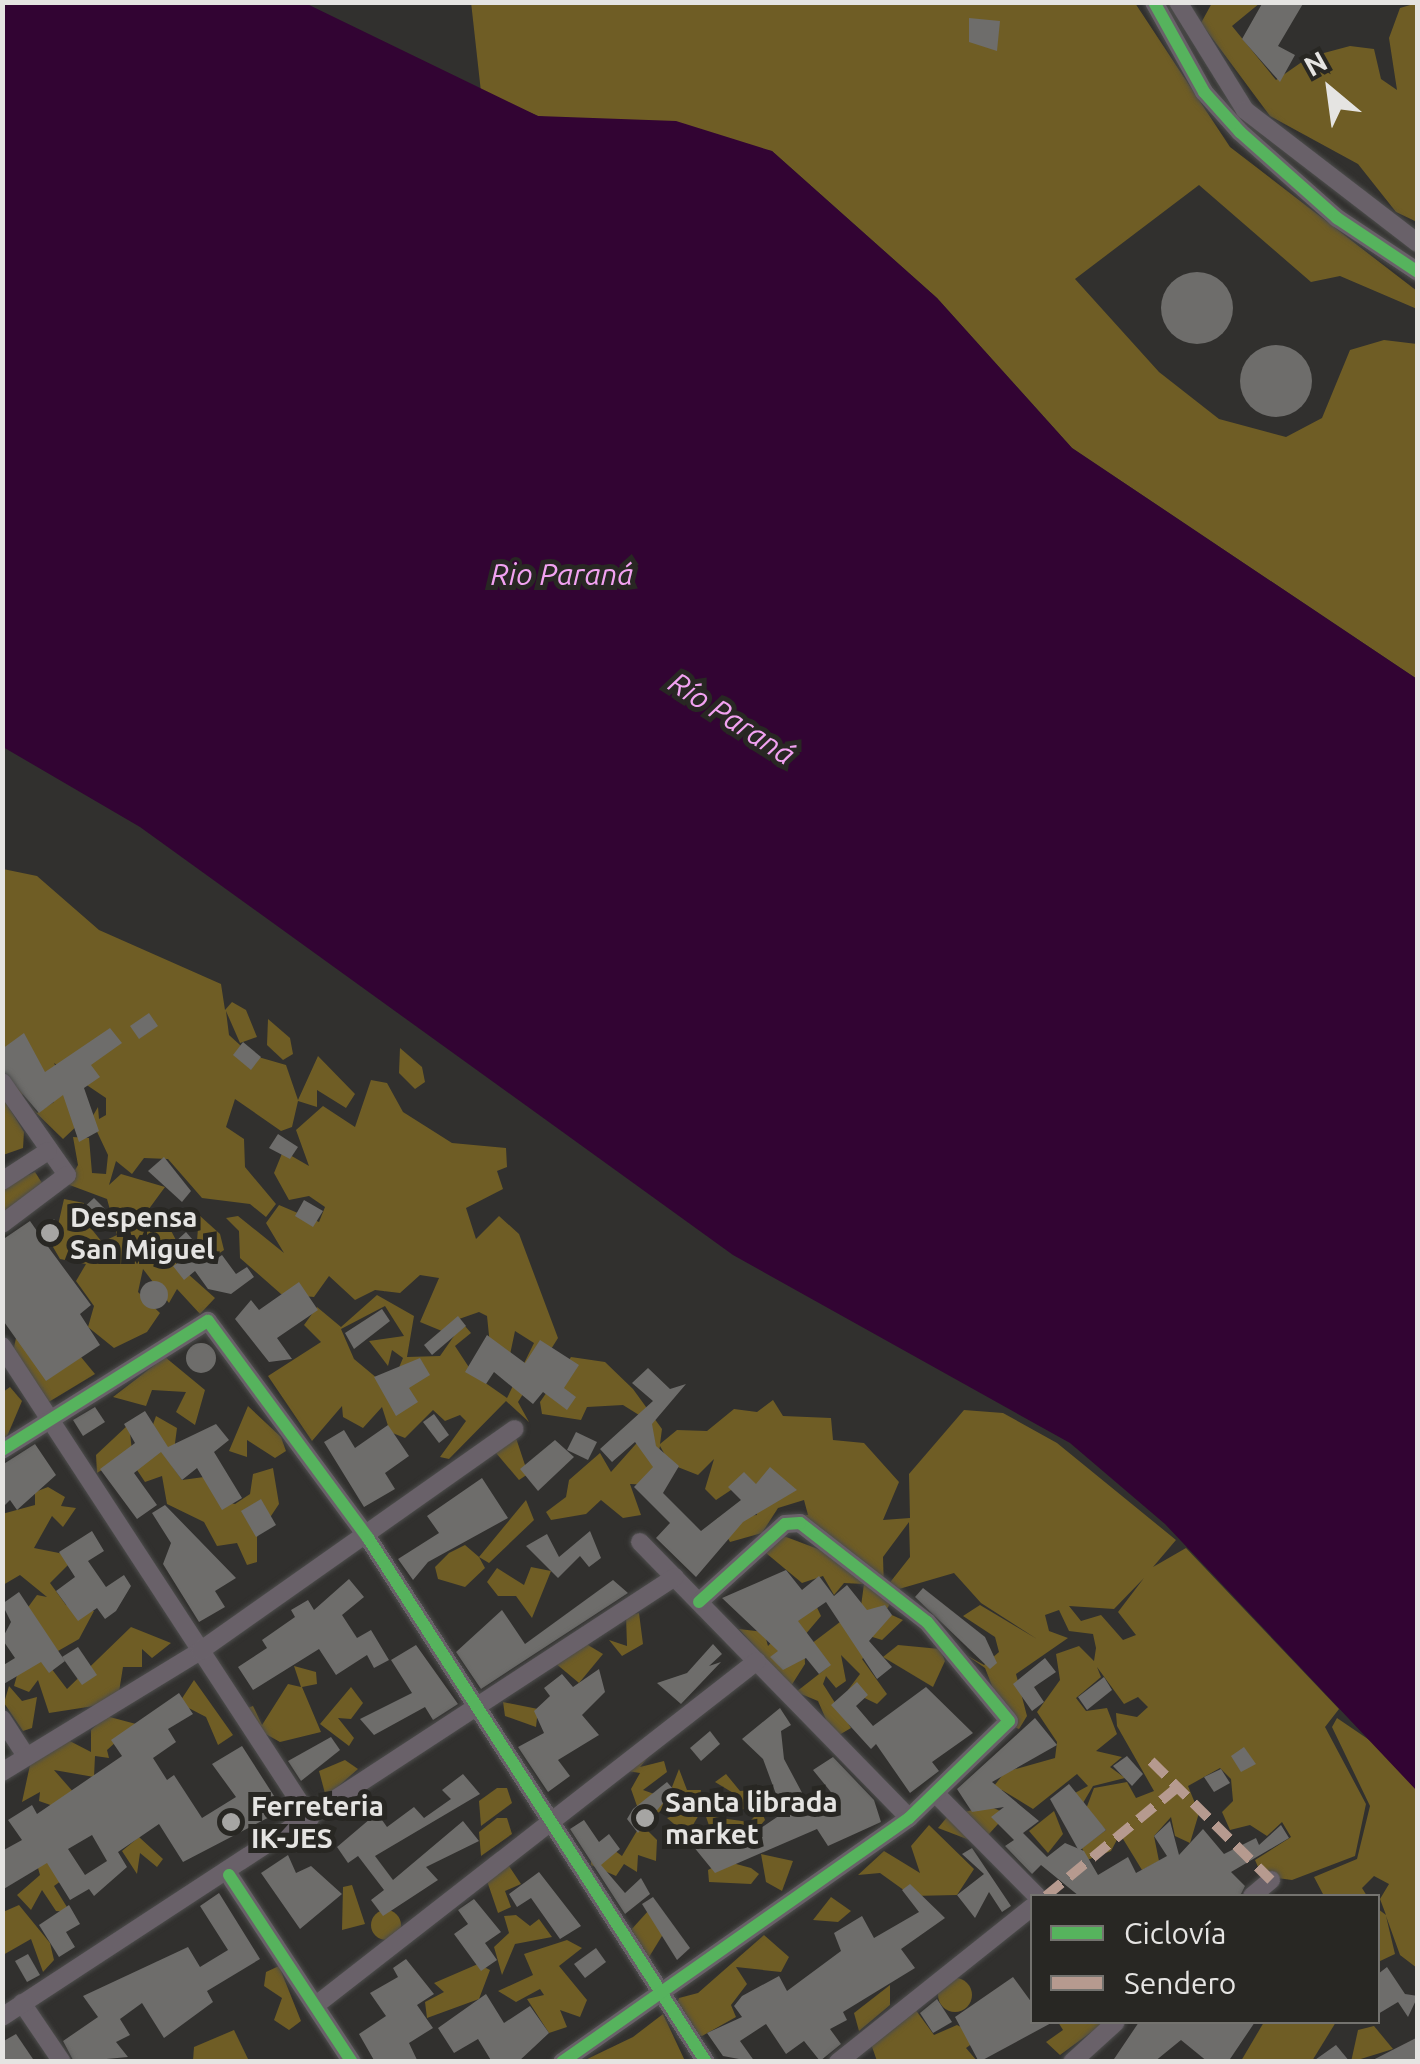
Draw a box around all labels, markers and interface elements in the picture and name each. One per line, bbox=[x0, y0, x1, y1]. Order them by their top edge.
north arrow bbox=[1280, 40, 1380, 140]
text: N bbox=[1299, 45, 1332, 82]
water label: Rio Paraná bbox=[490, 556, 634, 592]
water label: Río Paraná bbox=[662, 664, 802, 772]
place label: Despensa San Miguel bbox=[70, 1200, 215, 1266]
marker: Despensa San Miguel bbox=[39, 1222, 61, 1244]
place label: Santa librada market bbox=[665, 1785, 838, 1851]
place label: Ferreteria IK-JES bbox=[251, 1789, 384, 1855]
marker: Santa librada market bbox=[634, 1807, 656, 1829]
marker: Ferreteria IK-JES bbox=[220, 1811, 242, 1833]
legend bbox=[1030, 1894, 1380, 2024]
text: Ciclovía bbox=[1124, 1916, 1226, 1950]
text: Sendero bbox=[1124, 1966, 1236, 2000]

